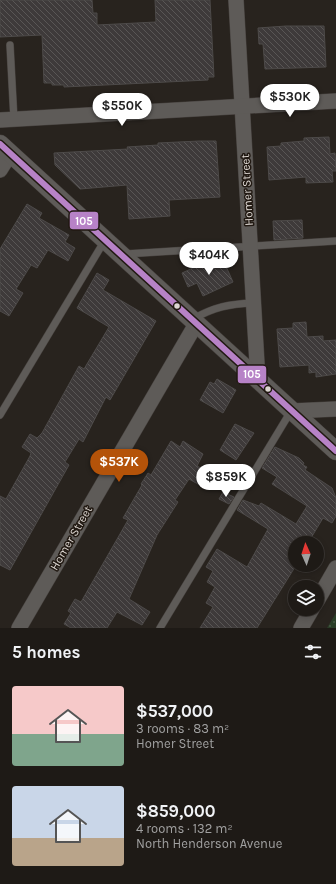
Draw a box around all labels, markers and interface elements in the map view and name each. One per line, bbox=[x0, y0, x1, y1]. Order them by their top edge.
pin: $530K bbox=[262, 84, 318, 118]
text: $530K bbox=[269, 89, 311, 104]
pin: $550K bbox=[94, 93, 150, 127]
text: $550K bbox=[102, 98, 142, 113]
street label: Homer Street bbox=[238, 153, 256, 226]
line badge: 105 bbox=[69, 211, 99, 230]
text: 105 bbox=[75, 215, 93, 228]
pin: $404K bbox=[181, 242, 237, 276]
text: $404K bbox=[188, 247, 230, 262]
unlabelled marker bbox=[172, 301, 182, 311]
line badge: 105 bbox=[237, 365, 267, 384]
text: 105 bbox=[243, 368, 261, 381]
unlabelled marker bbox=[263, 384, 273, 394]
pin: $537K bbox=[91, 449, 147, 483]
text: $537K bbox=[99, 454, 139, 469]
pin: $859K bbox=[198, 464, 254, 498]
text: $859K bbox=[205, 469, 247, 484]
street label: Homer Street bbox=[47, 503, 95, 573]
north arrow bbox=[288, 536, 324, 572]
map controls bbox=[288, 536, 324, 616]
button: layers bbox=[288, 580, 324, 616]
icon: filters bbox=[302, 641, 324, 663]
text: 5 homes bbox=[12, 642, 81, 662]
text: $537,000 bbox=[136, 701, 213, 721]
icon: home bbox=[44, 702, 92, 750]
text: 3 rooms · 83 m² bbox=[136, 721, 229, 736]
text: Homer Street bbox=[136, 736, 214, 751]
text: $859,000 bbox=[136, 801, 216, 821]
icon: home bbox=[44, 802, 92, 850]
text: 4 rooms · 132 m² bbox=[136, 821, 233, 836]
text: North Henderson Avenue bbox=[136, 836, 282, 851]

